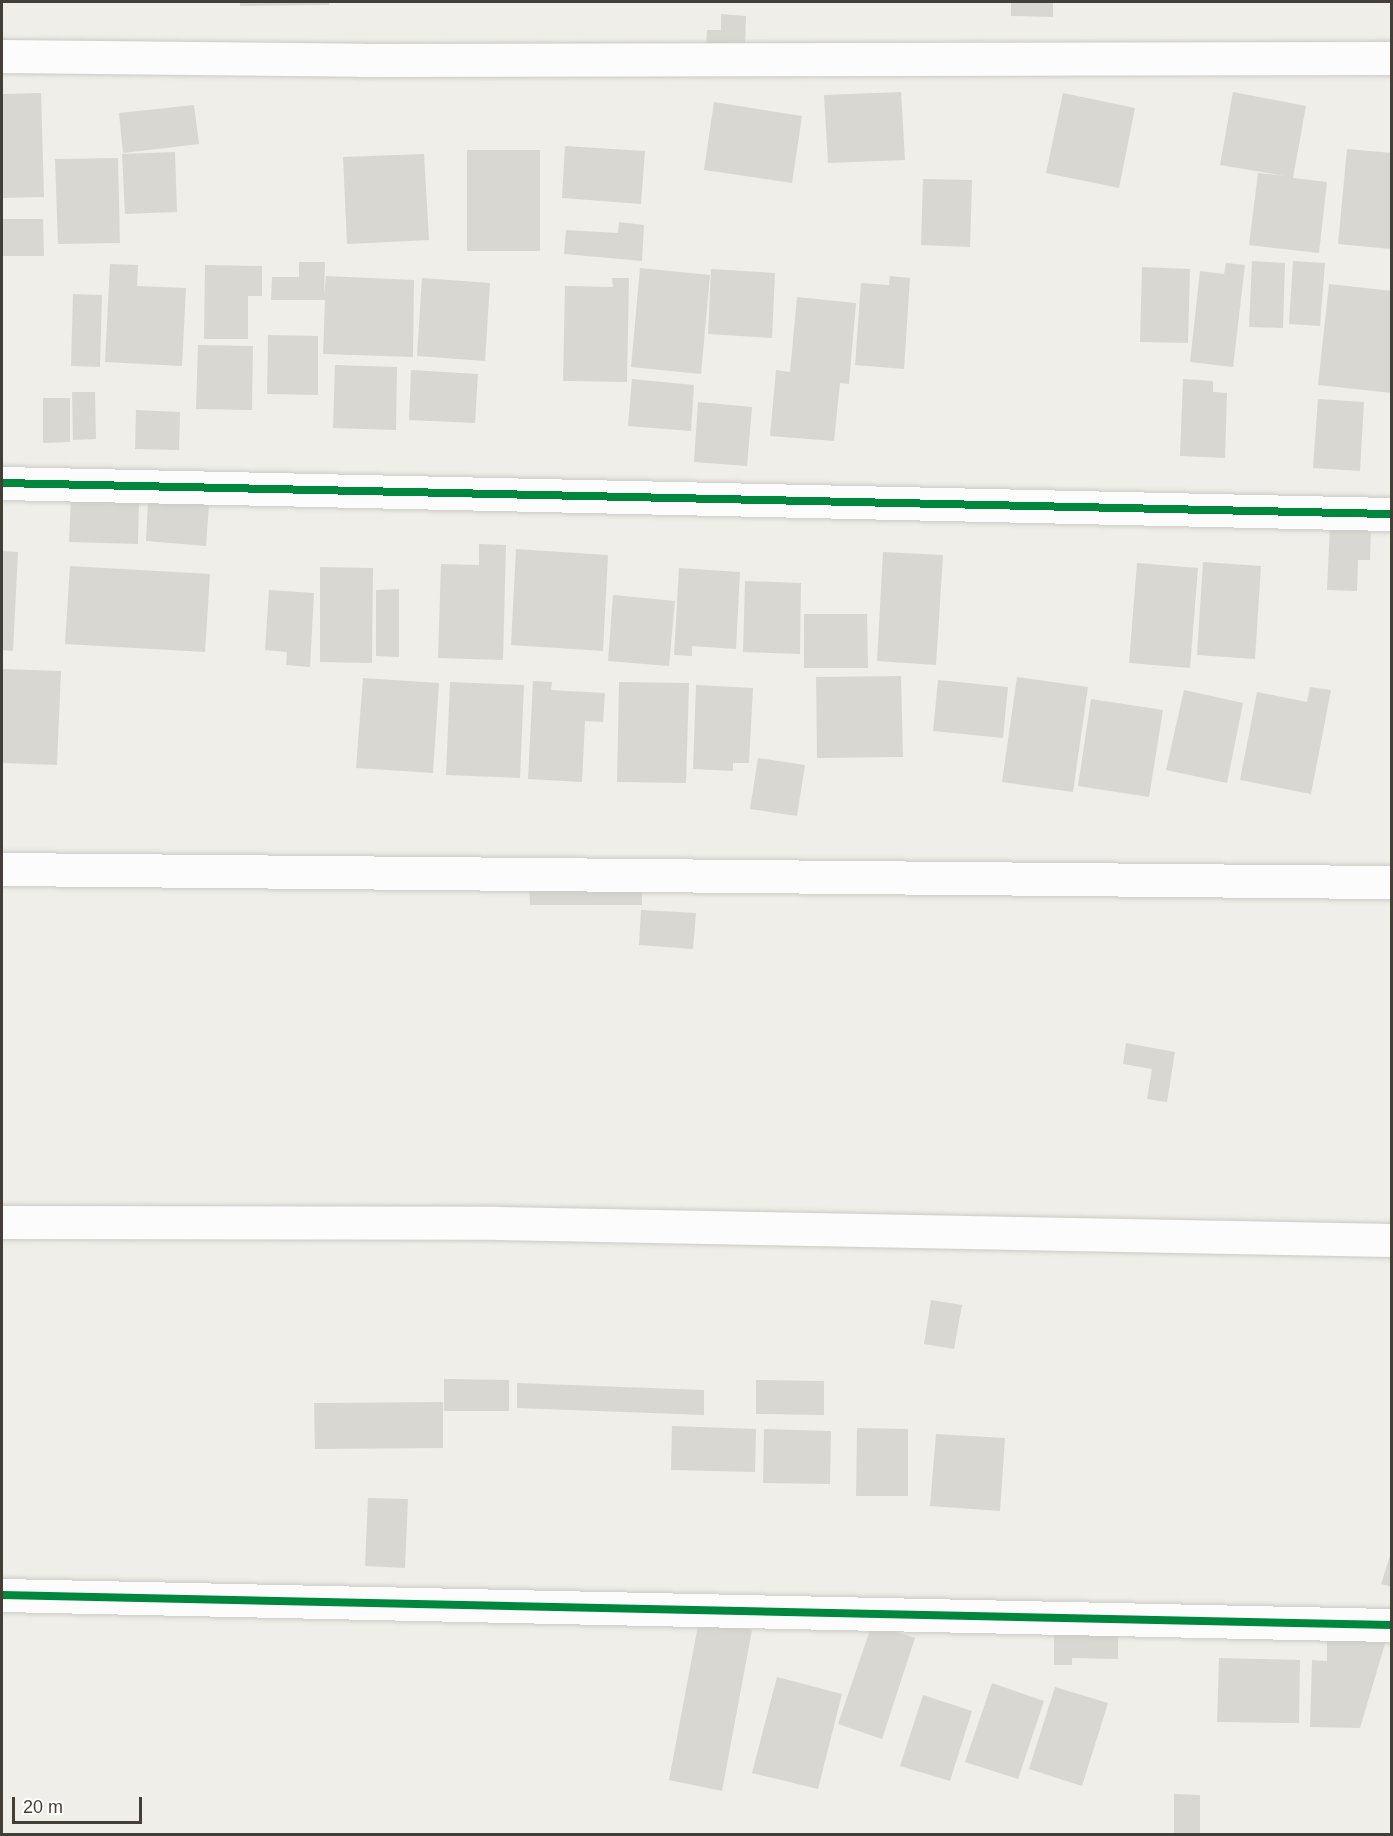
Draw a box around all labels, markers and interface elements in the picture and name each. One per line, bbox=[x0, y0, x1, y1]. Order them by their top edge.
scale bar bbox=[15, 1785, 146, 1823]
text: 20 m bbox=[23, 1797, 63, 1817]

